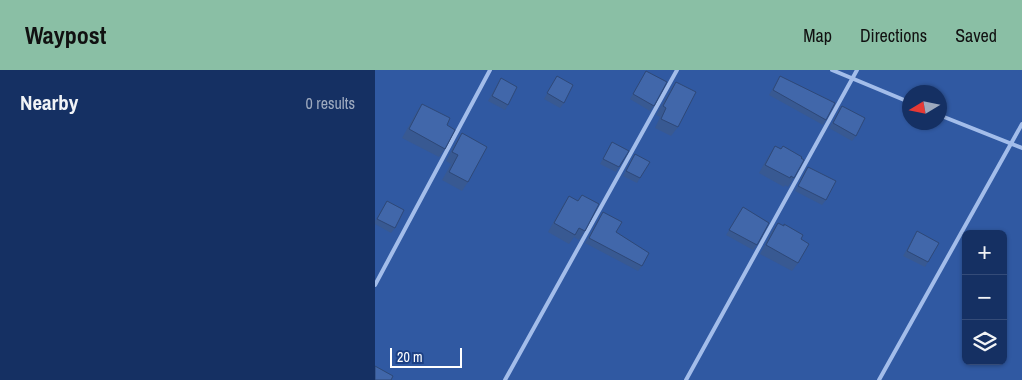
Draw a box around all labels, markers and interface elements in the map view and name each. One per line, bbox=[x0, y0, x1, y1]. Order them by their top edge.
text: Waypost bbox=[25, 19, 106, 51]
text: Map bbox=[803, 23, 832, 48]
text: Directions bbox=[860, 23, 927, 48]
text: Saved bbox=[955, 23, 997, 48]
north arrow bbox=[902, 85, 947, 130]
text: Nearby bbox=[20, 88, 78, 117]
text: 0 results bbox=[305, 92, 355, 114]
map controls bbox=[962, 230, 1007, 365]
button: + bbox=[962, 230, 1007, 275]
button: − bbox=[962, 275, 1007, 320]
button: layers bbox=[962, 320, 1007, 365]
scale bar bbox=[390, 345, 463, 368]
text: 20 m bbox=[397, 348, 423, 366]

